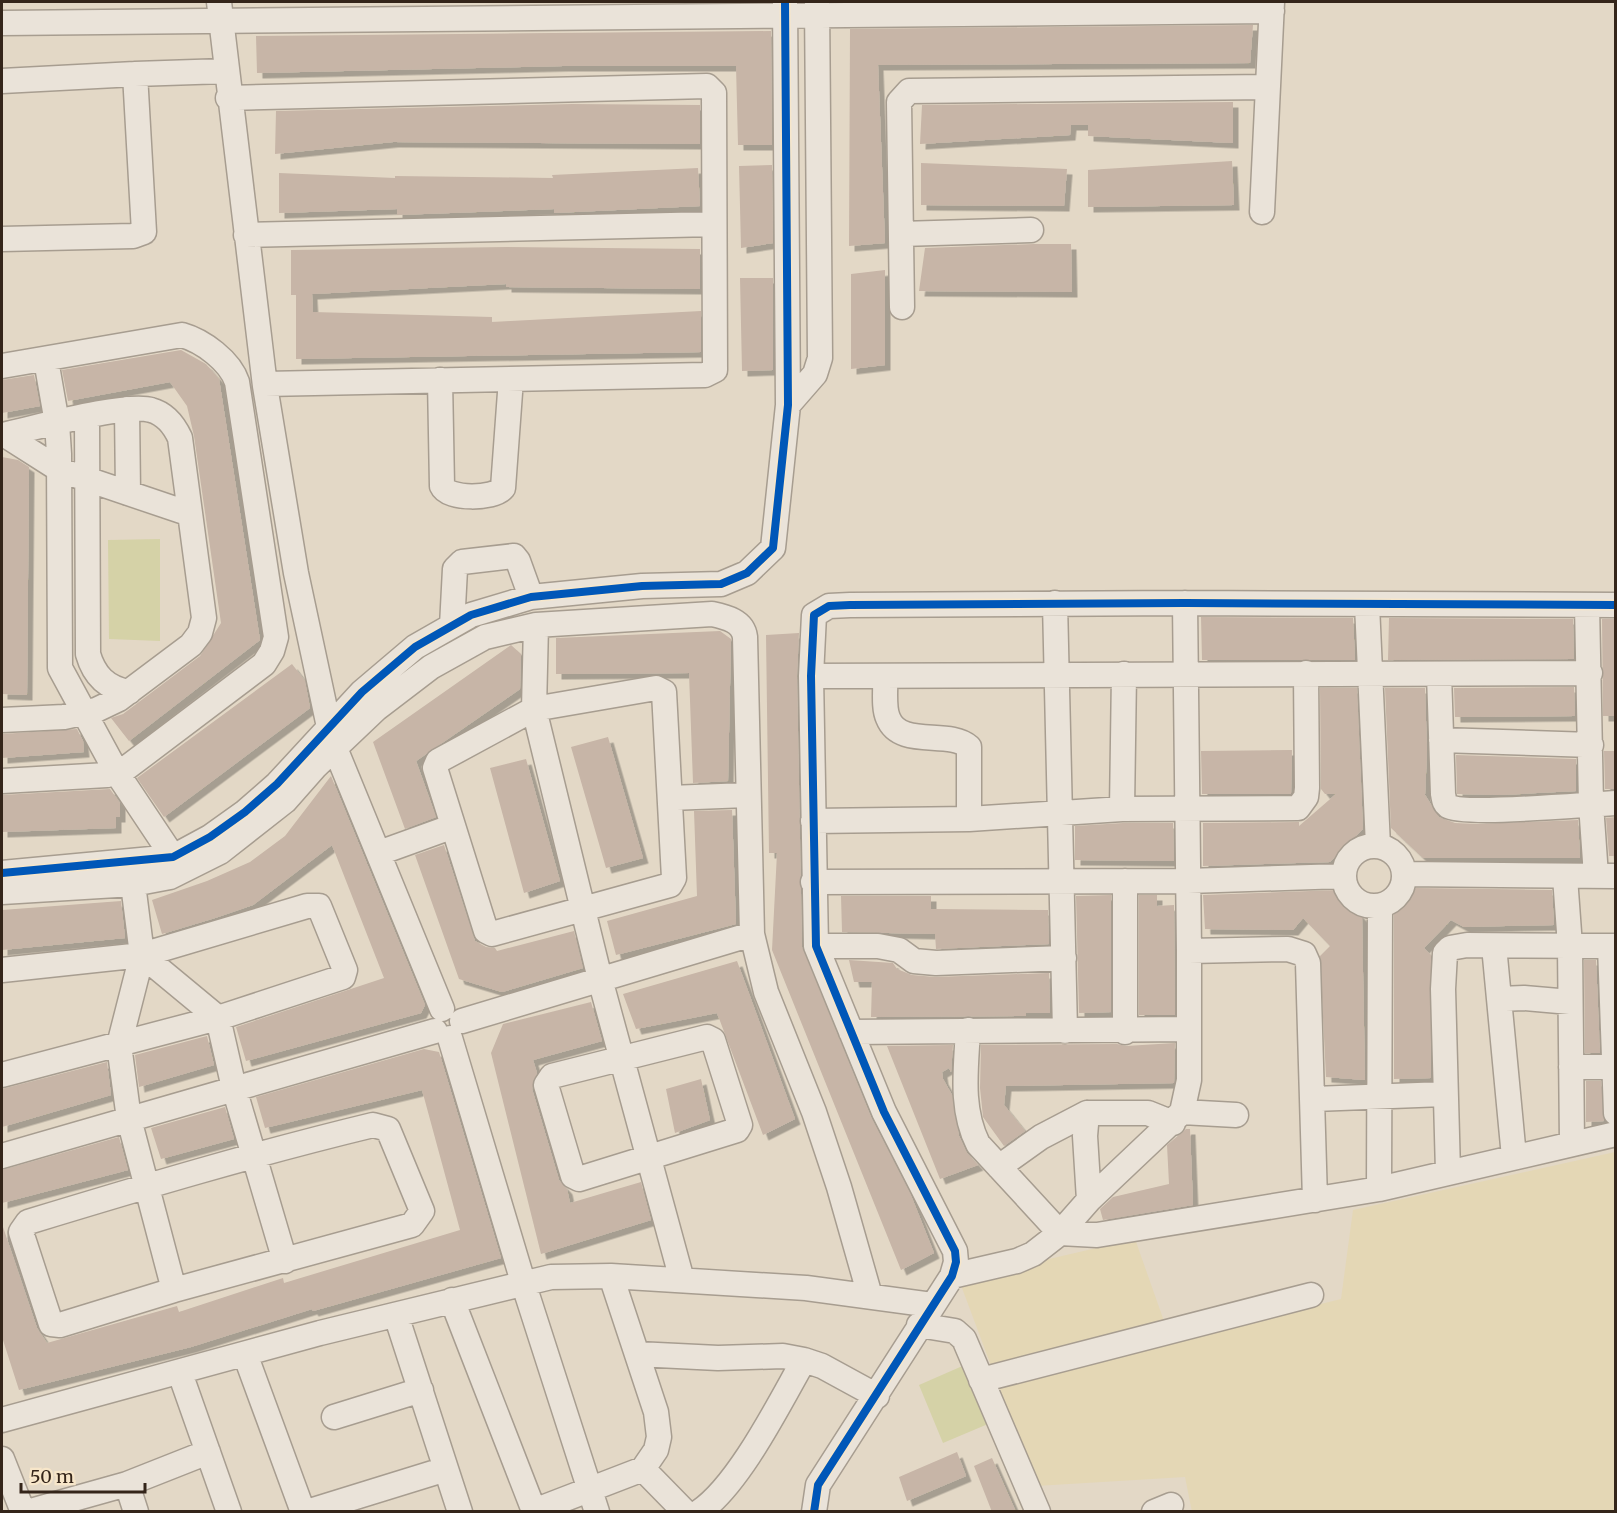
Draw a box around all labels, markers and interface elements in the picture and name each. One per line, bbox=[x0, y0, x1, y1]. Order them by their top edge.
scale bar bbox=[21, 1456, 146, 1494]
text: 50 m bbox=[30, 1465, 74, 1488]

